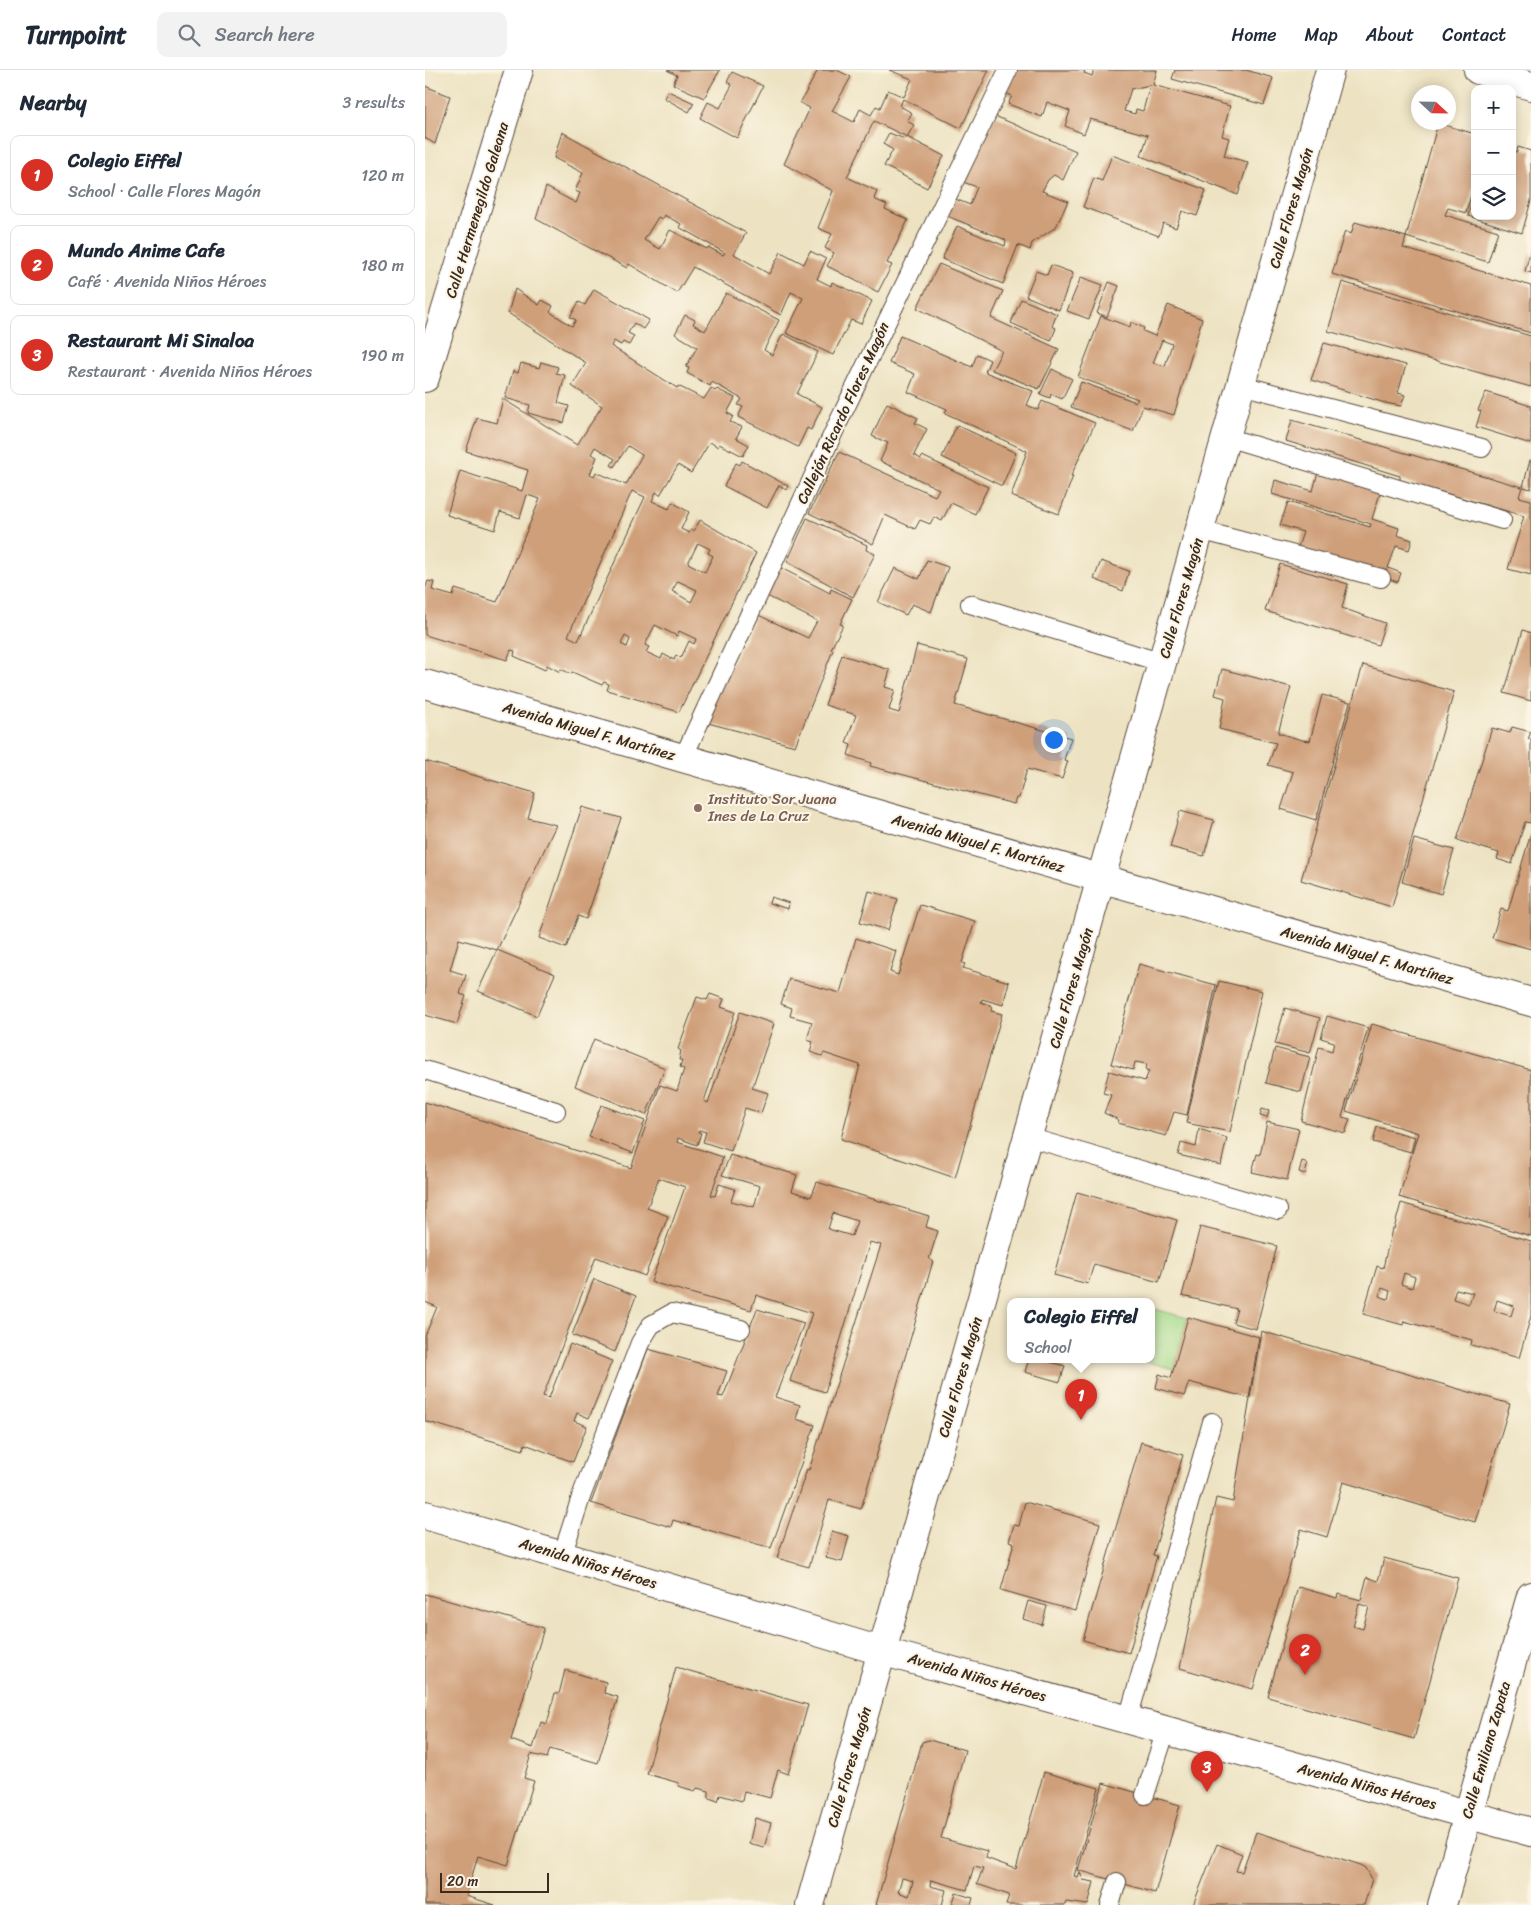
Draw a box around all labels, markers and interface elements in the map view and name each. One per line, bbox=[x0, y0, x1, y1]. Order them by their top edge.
search box bbox=[157, 12, 507, 57]
text: Turnpoint bbox=[25, 14, 127, 56]
text: Search here bbox=[215, 18, 315, 51]
text: Home bbox=[1232, 19, 1277, 51]
text: Map bbox=[1305, 19, 1338, 51]
text: About bbox=[1366, 19, 1414, 51]
text: Contact bbox=[1442, 19, 1506, 51]
icon: search bbox=[175, 21, 203, 49]
text: Nearby bbox=[20, 84, 86, 122]
north arrow bbox=[1411, 85, 1456, 130]
map controls bbox=[1471, 85, 1516, 220]
button: + bbox=[1471, 85, 1516, 130]
text: 3 results bbox=[342, 88, 405, 117]
street label: Calle Hermenegildo Galeana bbox=[438, 118, 516, 301]
button: − bbox=[1471, 130, 1516, 175]
text: Colegio Eiffel bbox=[68, 144, 181, 177]
street label: Calle Flores Magón bbox=[1261, 145, 1321, 271]
text: 1 bbox=[34, 161, 40, 190]
text: 120 m bbox=[361, 161, 404, 190]
button: layers bbox=[1471, 175, 1516, 220]
text: School · Calle Flores Magón bbox=[68, 177, 261, 206]
text: Mundo Anime Cafe bbox=[68, 234, 225, 267]
text: 2 bbox=[32, 251, 42, 280]
text: 180 m bbox=[361, 251, 404, 280]
text: Café · Avenida Niños Héroes bbox=[68, 267, 266, 296]
street label: Callejón Ricardo Flores Magón bbox=[789, 317, 897, 509]
text: Restaurant Mi Sinaloa bbox=[68, 324, 254, 357]
text: 3 bbox=[33, 341, 41, 370]
text: 190 m bbox=[361, 341, 404, 370]
text: Restaurant · Avenida Niños Héroes bbox=[68, 357, 312, 386]
street label: Calle Flores Magón bbox=[1151, 535, 1211, 661]
street label: Avenida Miguel F. Martínez bbox=[499, 694, 679, 768]
your location bbox=[1041, 727, 1067, 753]
place label: Instituto Sor Juana Ines de La Cruz bbox=[707, 786, 837, 829]
marker: Instituto Sor Juana Ines de La Cruz bbox=[692, 802, 704, 814]
street label: Avenida Miguel F. Martínez bbox=[888, 806, 1068, 880]
street label: Avenida Miguel F. Martínez bbox=[1277, 918, 1457, 992]
street label: Calle Flores Magón bbox=[1041, 925, 1101, 1051]
popup bbox=[1007, 1298, 1155, 1363]
text: Colegio Eiffel bbox=[1024, 1300, 1138, 1333]
street label: Calle Flores Magón bbox=[930, 1314, 990, 1440]
text: School bbox=[1024, 1333, 1072, 1362]
pin: 1 bbox=[1065, 1379, 1097, 1420]
street label: Avenida Niños Héroes bbox=[515, 1529, 661, 1597]
pin: 2 bbox=[1289, 1634, 1321, 1675]
street label: Avenida Niños Héroes bbox=[904, 1645, 1050, 1709]
street label: Calle Emiliano Zapata bbox=[1454, 1678, 1518, 1822]
street label: Calle Flores Magón bbox=[819, 1704, 879, 1830]
pin: 3 bbox=[1191, 1751, 1223, 1792]
street label: Avenida Niños Héroes bbox=[1294, 1755, 1440, 1817]
text: 20 m bbox=[447, 1869, 478, 1894]
scale bar bbox=[440, 1870, 549, 1893]

